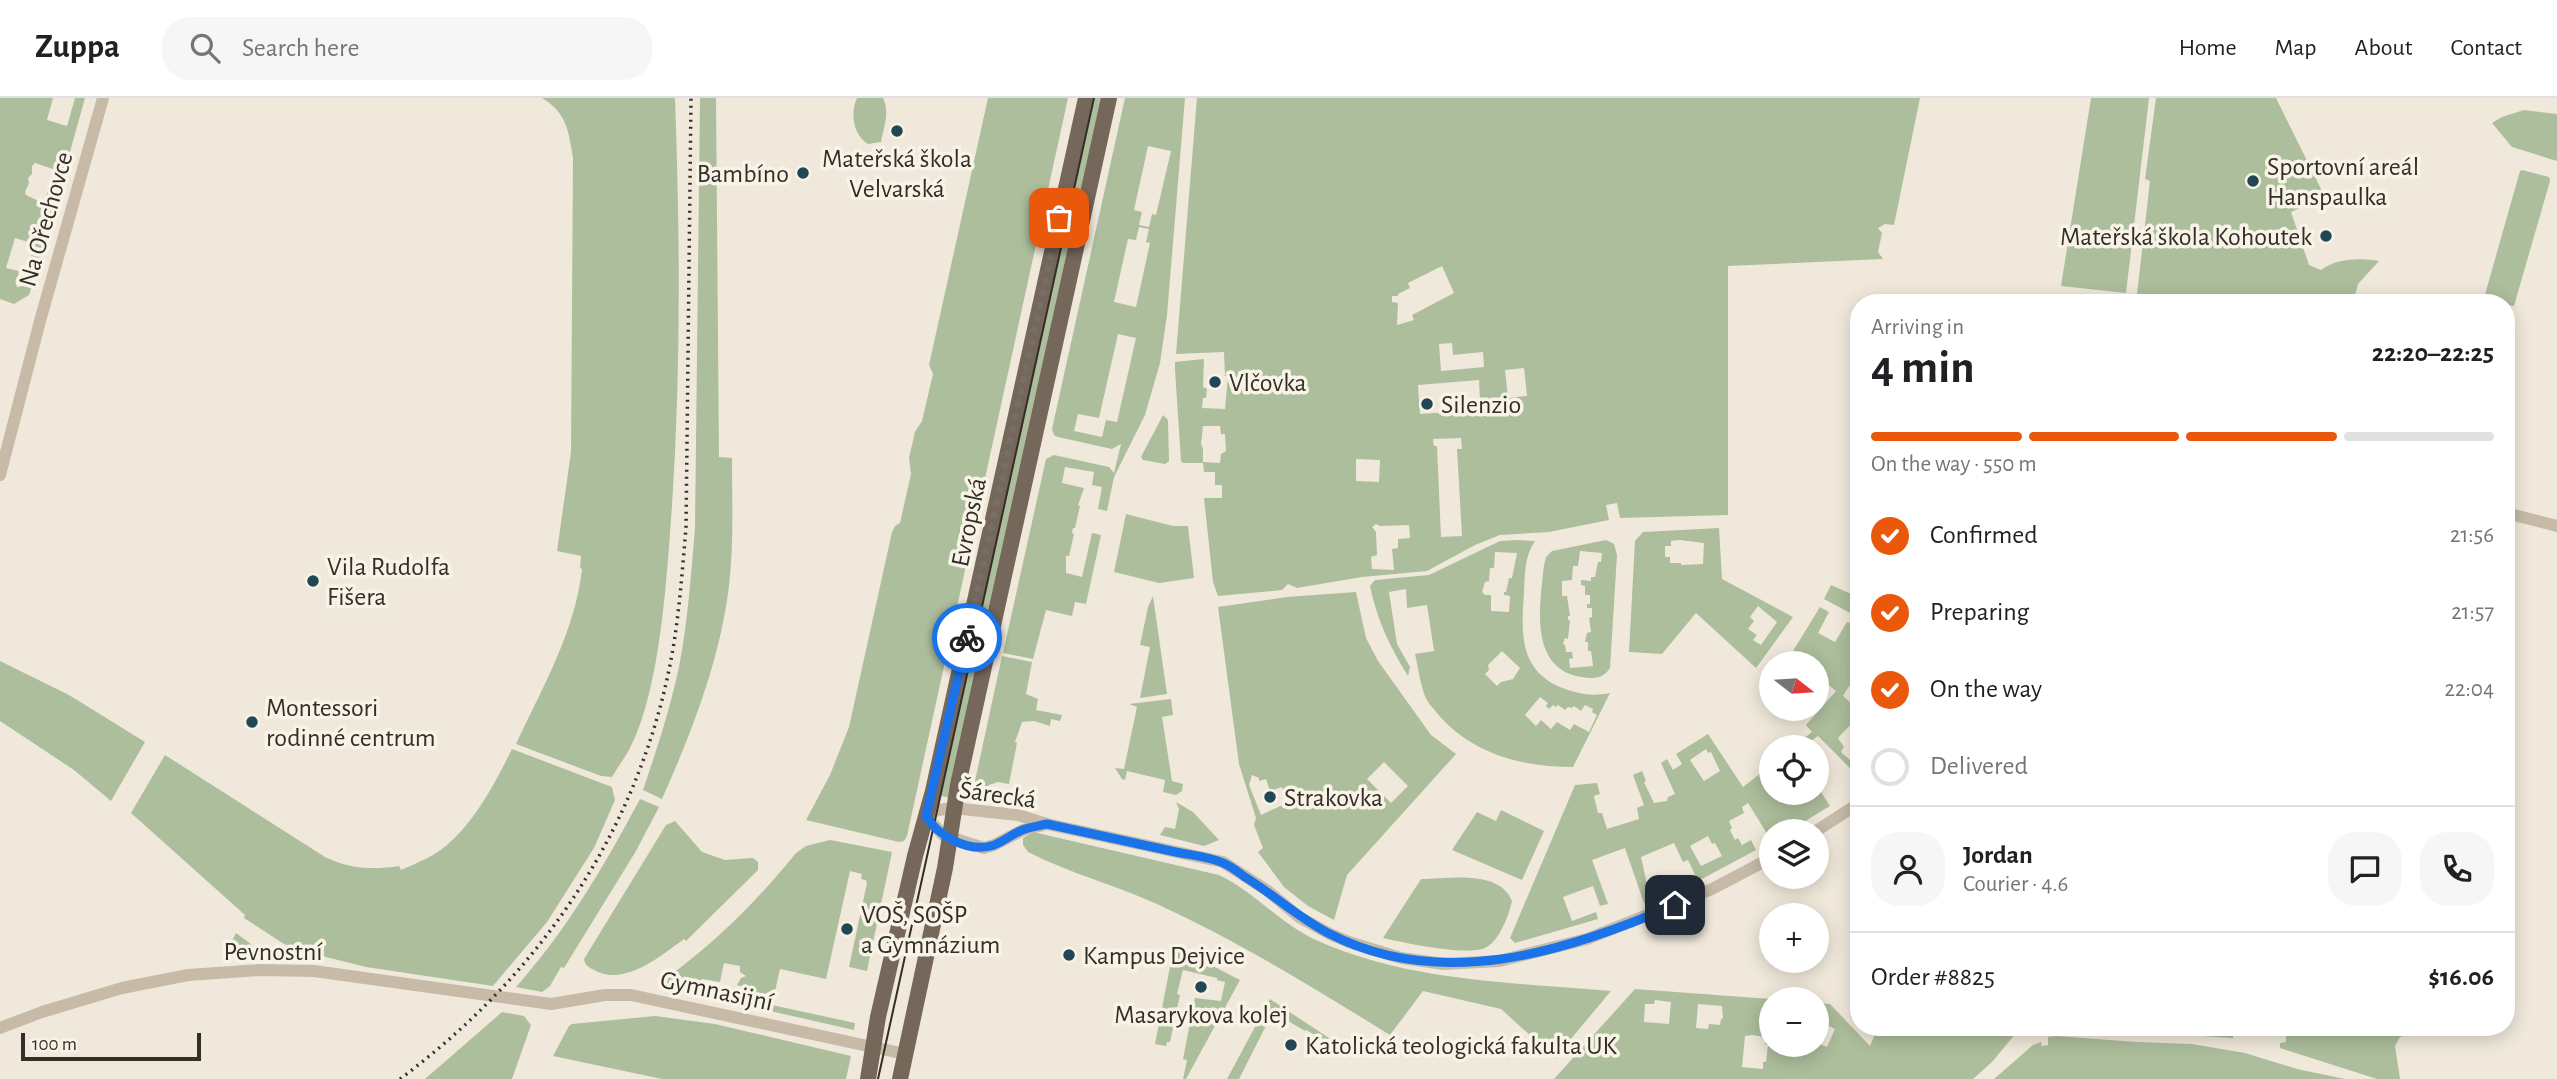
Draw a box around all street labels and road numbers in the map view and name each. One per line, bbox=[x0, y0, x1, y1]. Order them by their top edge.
street label: Na Ořechovce bbox=[14, 149, 78, 290]
street label: Evropská bbox=[947, 475, 991, 569]
street label: Šárecká bbox=[958, 776, 1038, 813]
street label: Pevnostní bbox=[223, 939, 323, 965]
street label: Gymnasijní bbox=[658, 966, 776, 1016]

